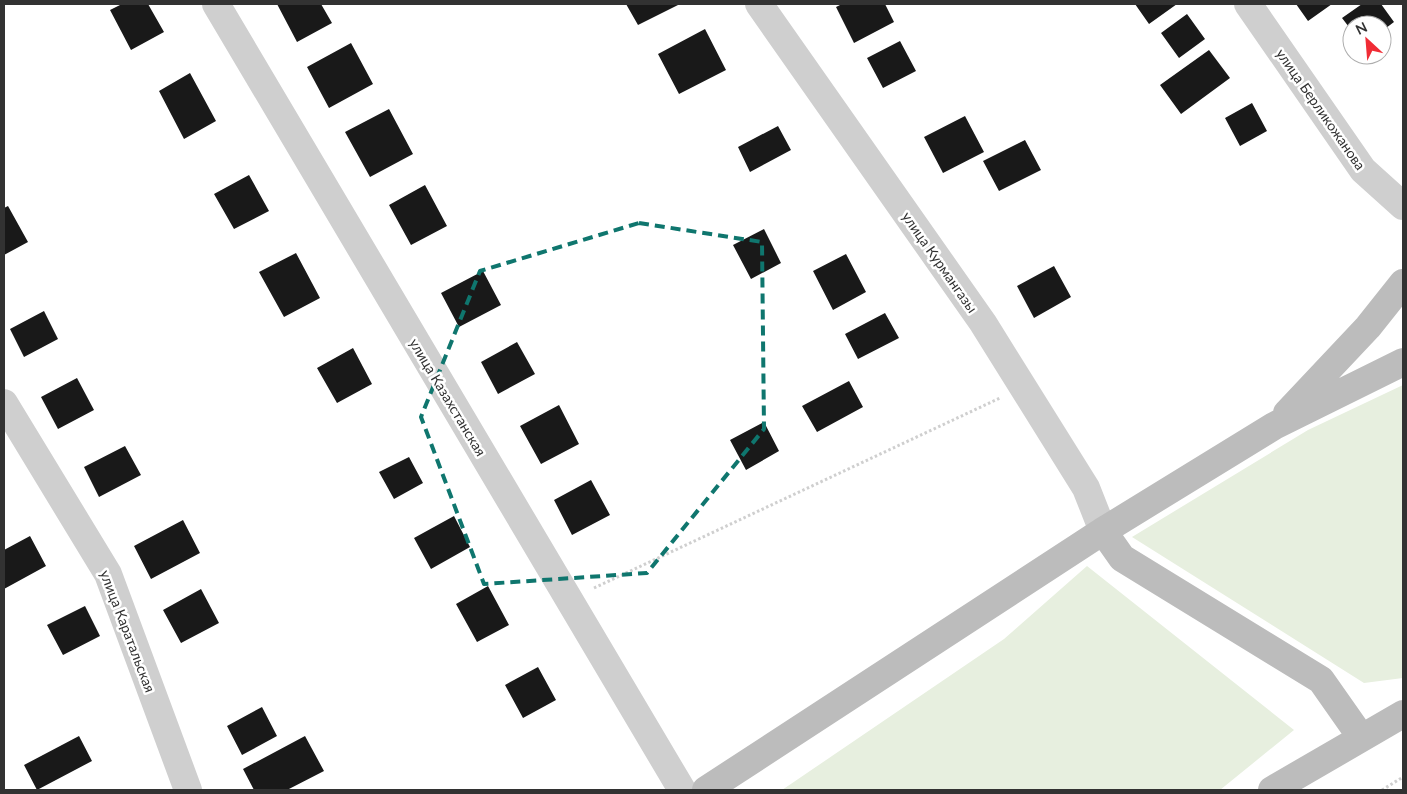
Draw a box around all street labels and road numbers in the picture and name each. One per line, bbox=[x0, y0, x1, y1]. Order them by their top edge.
street label: улица Берликожанова bbox=[1273, 45, 1369, 173]
street label: улица Курмангазы bbox=[899, 208, 981, 316]
street label: улица Казахстанская bbox=[406, 335, 490, 459]
street label: улица Каратальская bbox=[97, 568, 159, 694]

